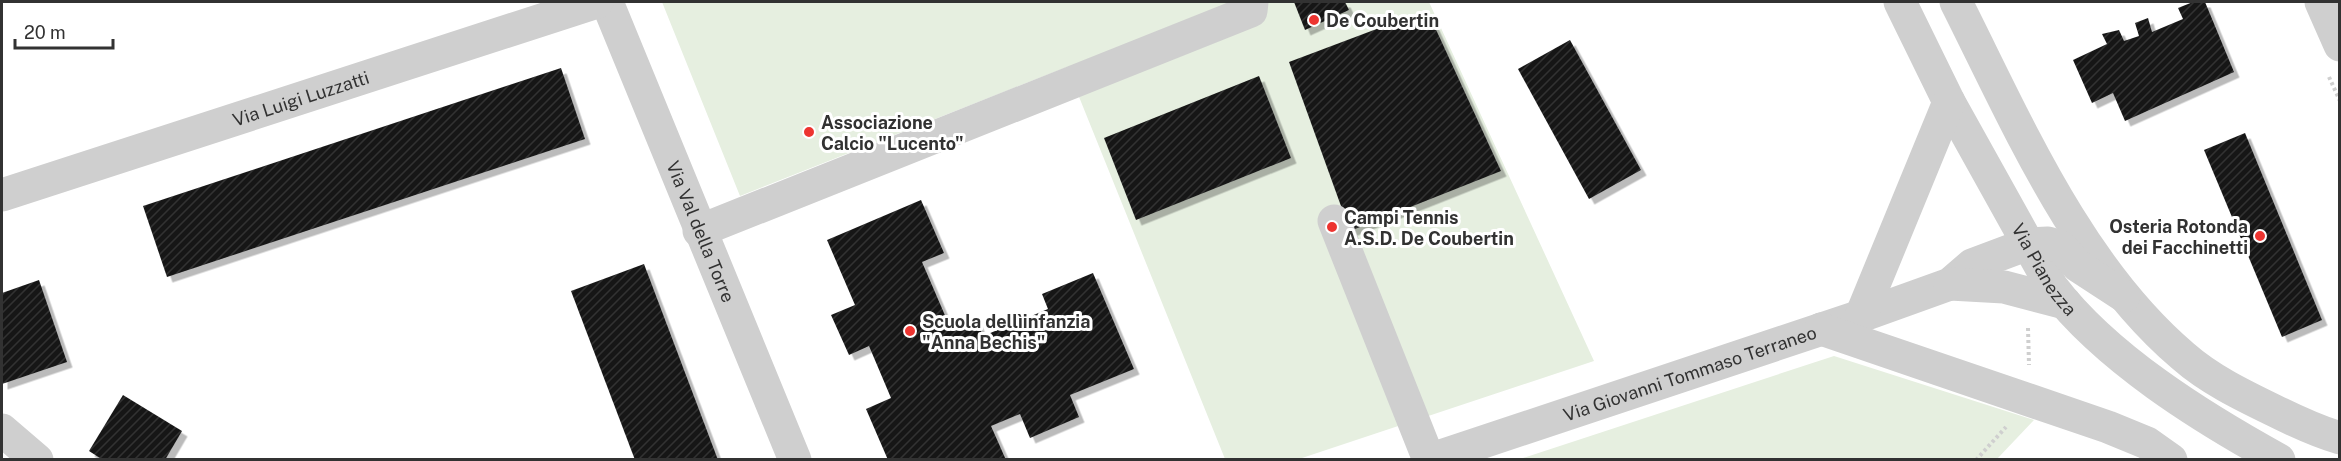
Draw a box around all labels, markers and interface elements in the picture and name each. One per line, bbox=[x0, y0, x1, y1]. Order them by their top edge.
place label: De Coubertin bbox=[1326, 10, 1439, 31]
scale bar bbox=[15, 12, 112, 50]
marker: De Coubertin bbox=[1307, 13, 1321, 27]
text: 20 m bbox=[24, 22, 66, 43]
street label: Via Luigi Luzzatti bbox=[230, 66, 372, 130]
place label: Associazione Calcio "Lucento" bbox=[821, 112, 964, 154]
marker: Associazione Calcio "Lucento" bbox=[802, 125, 816, 139]
street label: Via Val della Torre bbox=[663, 158, 740, 305]
place label: Campi Tennis A.S.D. De Coubertin bbox=[1344, 207, 1514, 249]
place label: Osteria Rotonda dei Facchinetti bbox=[2109, 216, 2248, 258]
street label: Via Pianezza bbox=[2008, 219, 2081, 319]
marker: Campi Tennis A.S.D. De Coubertin bbox=[1325, 220, 1339, 234]
marker: Osteria Rotonda dei Facchinetti bbox=[2253, 229, 2267, 243]
place label: Scuola dellìinfanzia "Anna Bechis" bbox=[922, 311, 1090, 353]
street label: Via Giovanni Tommaso Terraneo bbox=[1561, 321, 1819, 425]
marker: Scuola dellìinfanzia "Anna Bechis" bbox=[903, 324, 917, 338]

